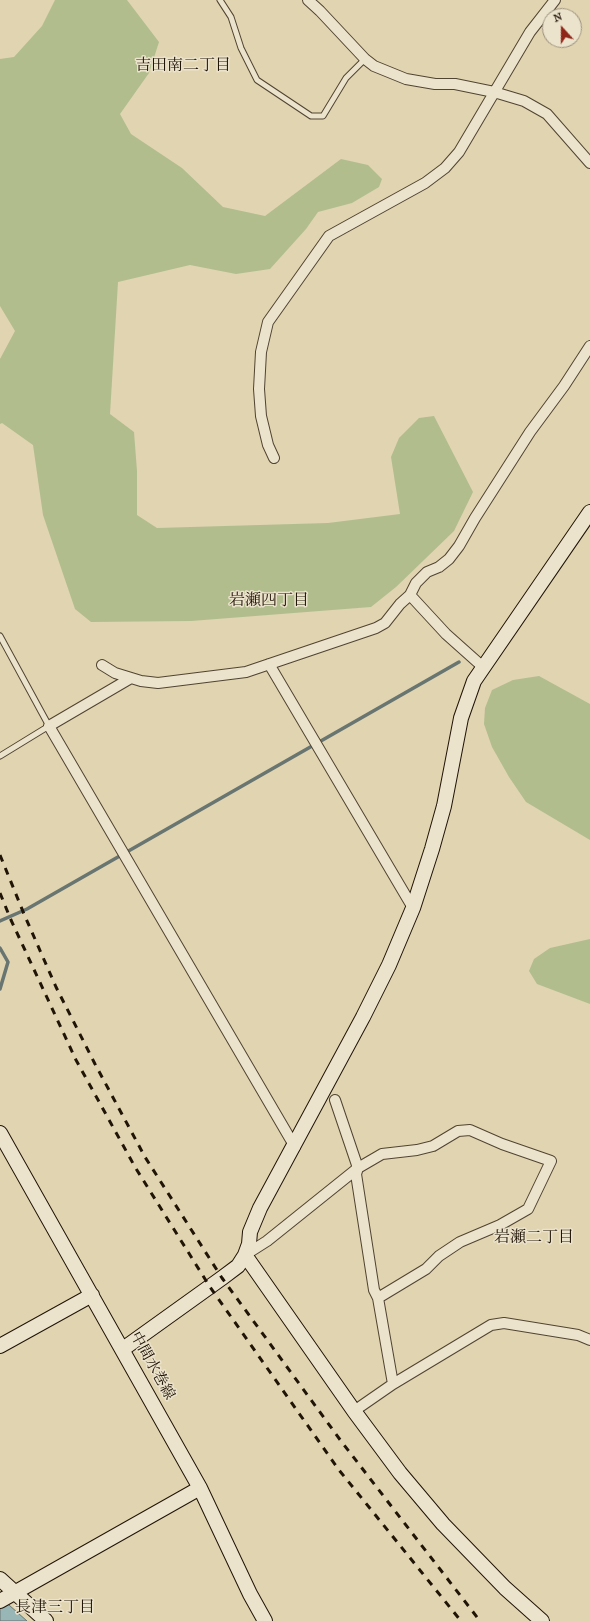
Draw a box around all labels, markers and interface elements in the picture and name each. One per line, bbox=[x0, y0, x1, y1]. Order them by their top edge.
north arrow bbox=[542, 8, 582, 48]
text: N bbox=[552, 10, 564, 25]
district label: 吉田南二丁目 bbox=[135, 56, 231, 76]
district label: 岩瀬四丁目 bbox=[229, 591, 309, 611]
district label: 岩瀬二丁目 bbox=[494, 1228, 574, 1248]
street label: 中間水巻線 bbox=[126, 1329, 178, 1403]
district label: 長津三丁目 bbox=[15, 1598, 95, 1618]

